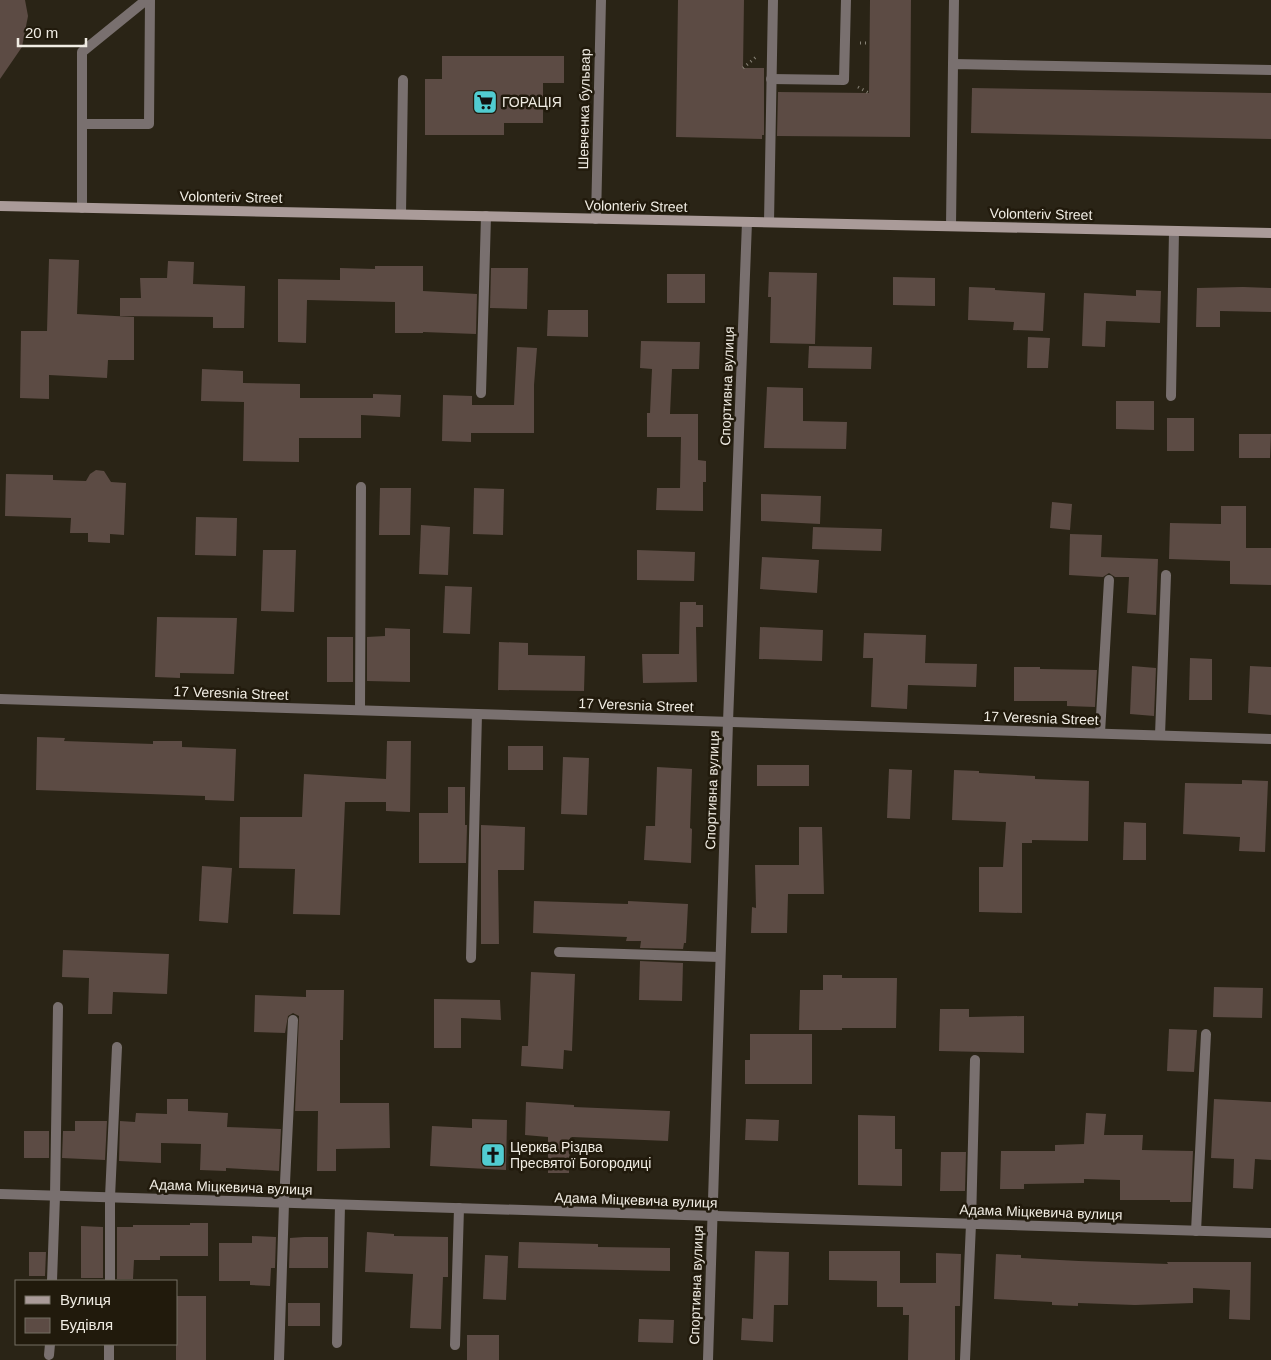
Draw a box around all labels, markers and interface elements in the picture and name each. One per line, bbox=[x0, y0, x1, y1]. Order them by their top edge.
scale bar bbox=[18, 15, 85, 47]
text: 20 m bbox=[25, 24, 58, 41]
street label: Шевченка бульвар bbox=[575, 48, 593, 170]
supermarket icon: ГОРАЦІЯ bbox=[472, 89, 498, 115]
place label: ГОРАЦІЯ bbox=[502, 94, 562, 110]
street label: Volonteriv Street bbox=[180, 188, 283, 206]
street label: Volonteriv Street bbox=[585, 197, 688, 215]
street label: Volonteriv Street bbox=[990, 205, 1093, 223]
street label: Спортивна вулиця bbox=[717, 326, 737, 446]
street label: 17 Veresnia Street bbox=[173, 683, 289, 703]
street label: 17 Veresnia Street bbox=[578, 695, 694, 715]
street label: 17 Veresnia Street bbox=[983, 708, 1099, 728]
street label: Спортивна вулиця bbox=[702, 730, 722, 850]
place label: Церква Різдва Пресвятої Богородиці bbox=[510, 1139, 651, 1171]
church icon: Церква Різдва Пресвятої Богородиці bbox=[480, 1142, 506, 1168]
street label: Адама Міцкевича вулиця bbox=[149, 1176, 313, 1198]
street label: Адама Міцкевича вулиця bbox=[554, 1189, 718, 1211]
street label: Адама Міцкевича вулиця bbox=[959, 1201, 1123, 1223]
street label: Спортивна вулиця bbox=[686, 1225, 706, 1345]
legend bbox=[15, 1280, 178, 1345]
text: Вулиця bbox=[60, 1291, 111, 1308]
text: Будівля bbox=[60, 1316, 113, 1333]

